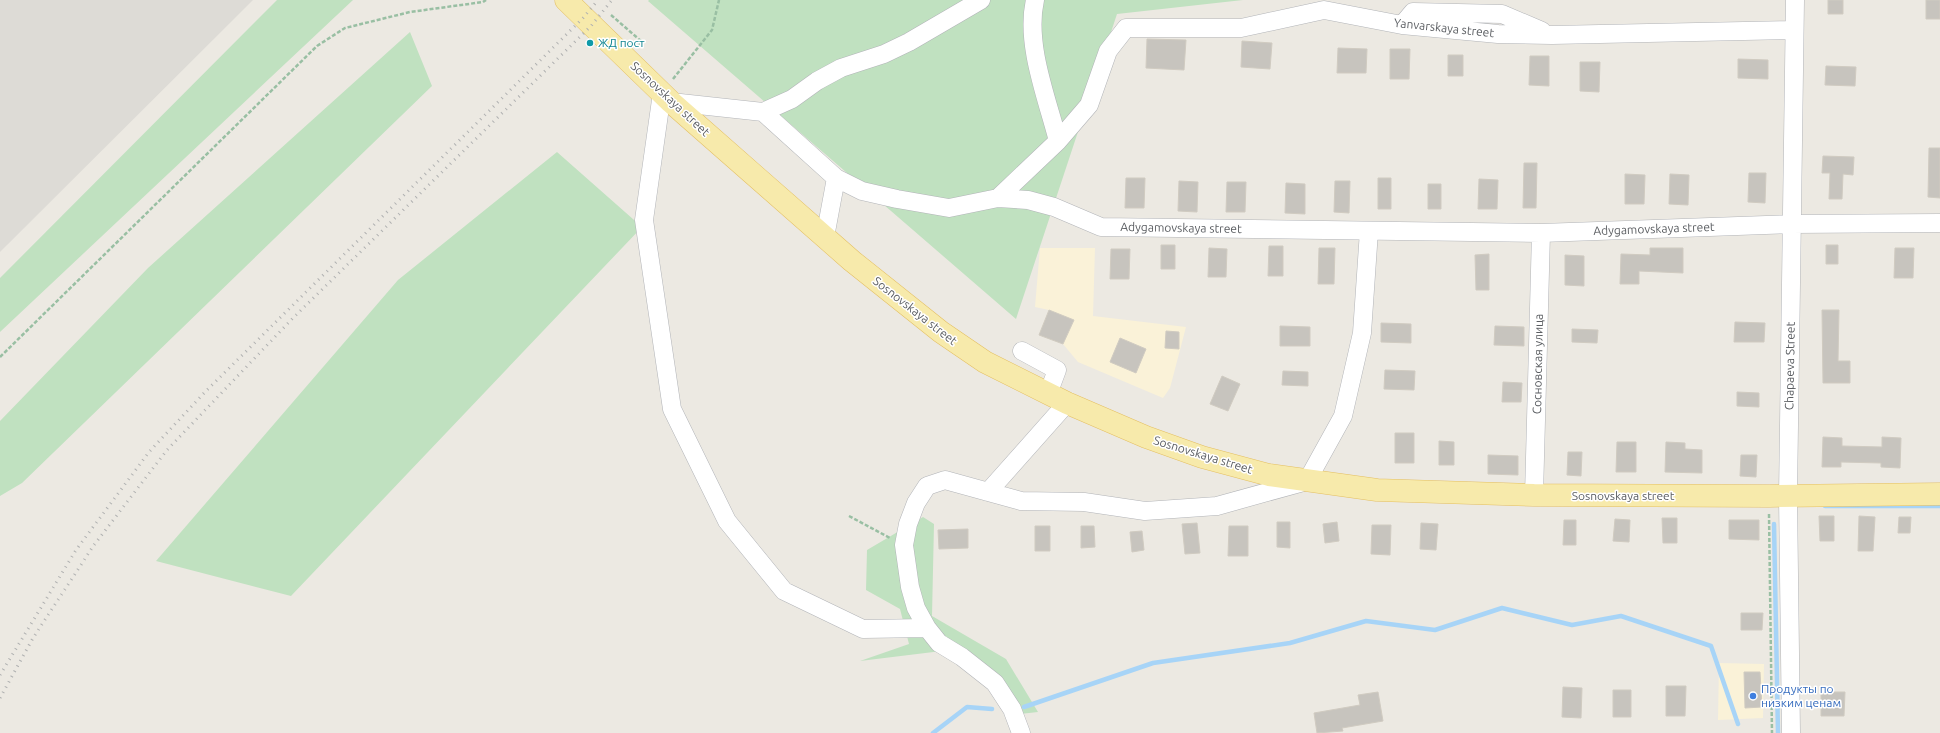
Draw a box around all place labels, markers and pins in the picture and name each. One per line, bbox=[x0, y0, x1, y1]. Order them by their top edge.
place label: ЖД пост bbox=[598, 36, 645, 49]
marker: ЖД пост bbox=[585, 38, 595, 48]
place label: Продукты по низким ценам bbox=[1761, 682, 1841, 709]
marker: Продукты по низким ценам bbox=[1748, 691, 1758, 701]

